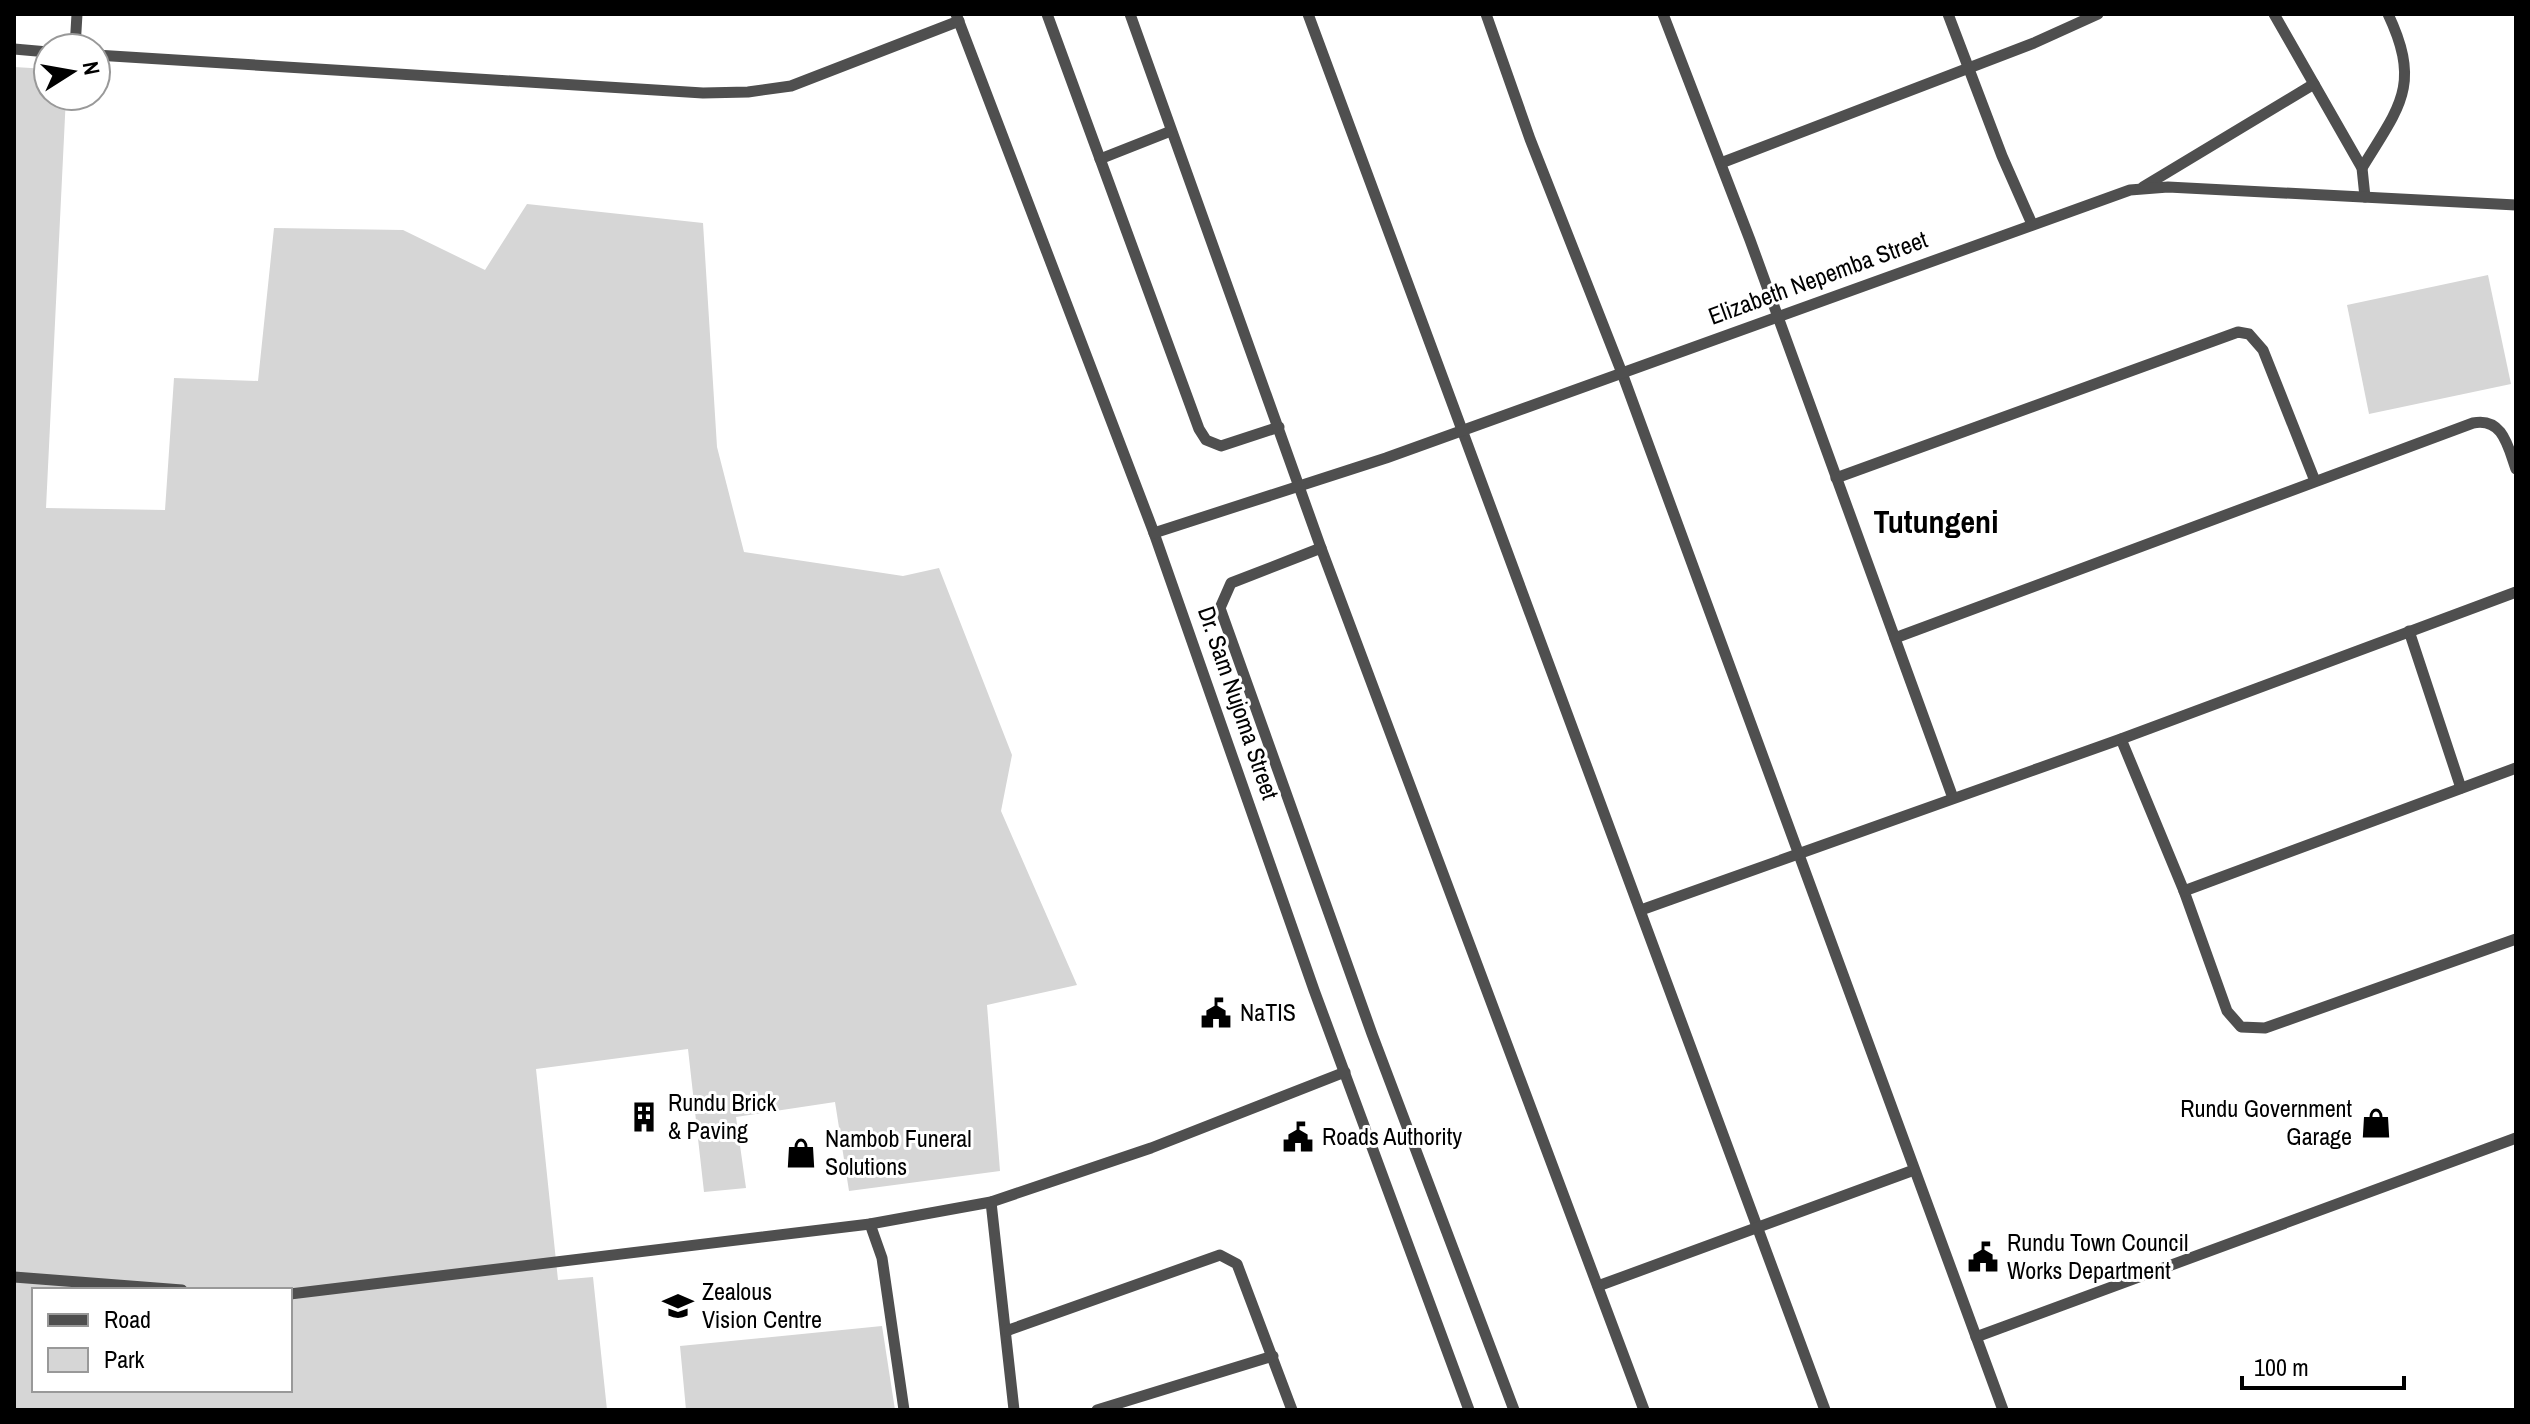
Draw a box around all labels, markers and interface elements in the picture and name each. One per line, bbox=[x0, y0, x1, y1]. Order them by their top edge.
north arrow bbox=[32, 32, 112, 112]
text: N bbox=[76, 59, 108, 77]
street label: Elizabeth Nepemba Street bbox=[1704, 222, 1932, 332]
district label: Tutungeni bbox=[1874, 500, 1998, 543]
street label: Dr. Sam Nujoma Street bbox=[1191, 602, 1287, 804]
public building icon: NaTIS bbox=[1199, 996, 1233, 1030]
place label: NaTIS bbox=[1240, 996, 1296, 1028]
place label: Rundu Brick & Paving bbox=[668, 1086, 776, 1146]
place label: Rundu Government Garage bbox=[2180, 1092, 2353, 1152]
building icon: Rundu Brick & Paving bbox=[627, 1100, 661, 1134]
shop icon: Rundu Government Garage bbox=[2359, 1106, 2393, 1140]
public building icon: Roads Authority bbox=[1281, 1120, 1315, 1154]
place label: Roads Authority bbox=[1322, 1120, 1462, 1152]
place label: Nambob Funeral Solutions bbox=[825, 1122, 972, 1182]
shop icon: Nambob Funeral Solutions bbox=[784, 1136, 818, 1170]
place label: Rundu Town Council Works Department bbox=[2007, 1226, 2188, 1286]
public building icon: Rundu Town Council Works Department bbox=[1966, 1240, 2000, 1274]
place label: Zealous Vision Centre bbox=[702, 1275, 822, 1335]
legend bbox=[32, 1288, 292, 1392]
school or university icon: Zealous Vision Centre bbox=[661, 1289, 695, 1323]
text: Road bbox=[104, 1303, 151, 1335]
scale bar bbox=[2242, 1340, 2404, 1390]
text: Park bbox=[104, 1343, 145, 1375]
text: 100 m bbox=[2254, 1351, 2309, 1383]

